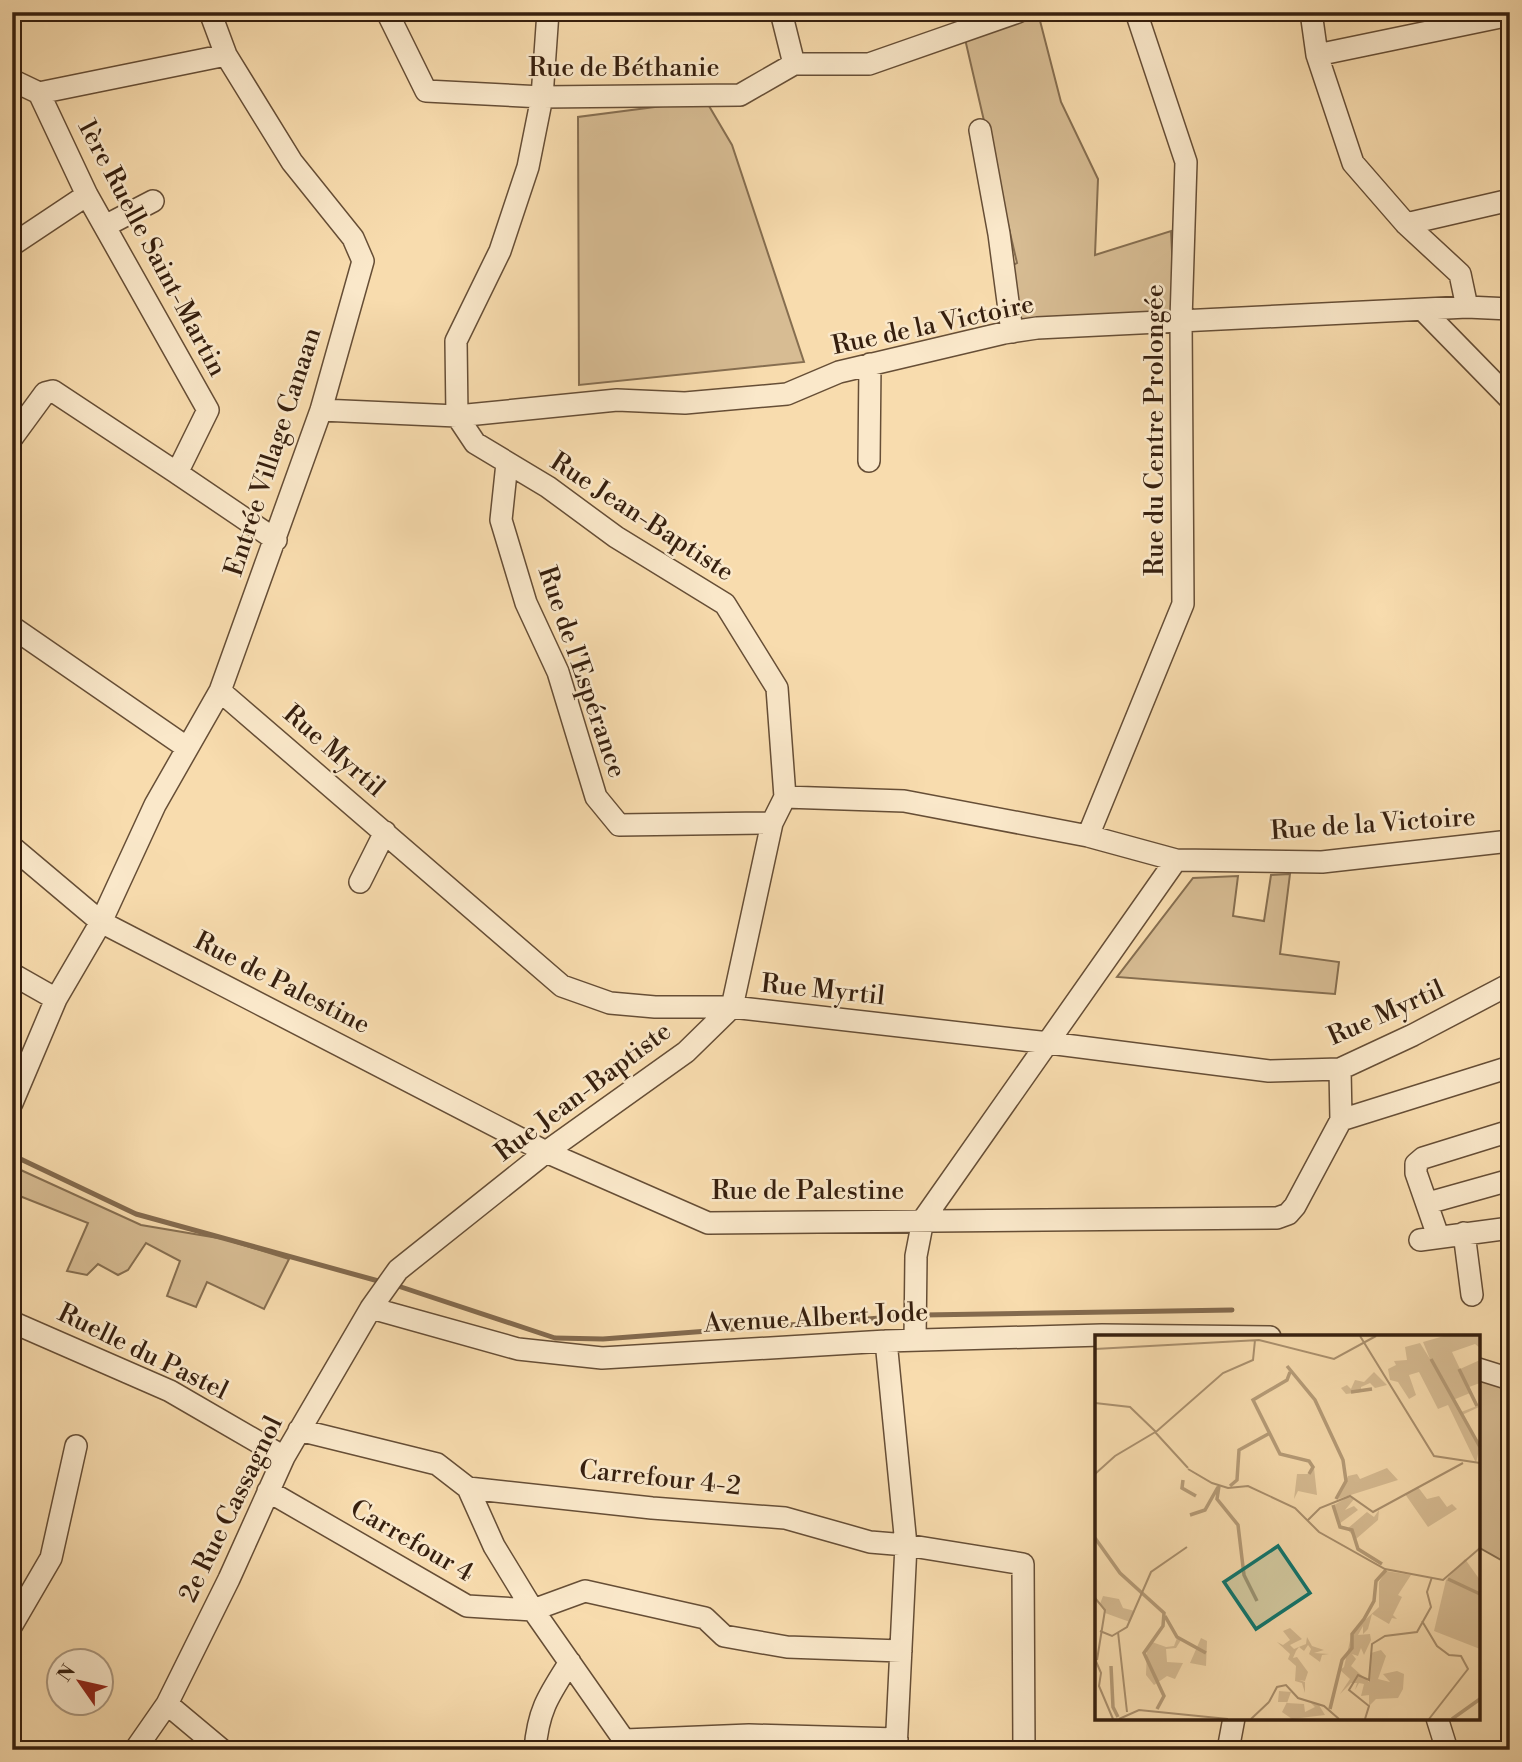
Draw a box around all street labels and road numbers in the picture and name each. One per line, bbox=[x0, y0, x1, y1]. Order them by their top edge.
street label: Rue de Béthanie bbox=[528, 52, 720, 84]
street label: 1ère Ruelle Saint-Martin bbox=[71, 114, 233, 382]
street label: Rue du Centre Prolongée bbox=[1139, 284, 1171, 576]
street label: Rue de la Victoire bbox=[829, 288, 1037, 362]
street label: Entrée Village Canaan bbox=[218, 324, 328, 580]
street label: Rue Jean-Baptiste bbox=[544, 446, 740, 588]
street label: Rue de l'Espérance bbox=[531, 562, 633, 782]
street label: Rue Myrtil bbox=[277, 698, 392, 804]
street label: Rue de la Victoire bbox=[1269, 801, 1477, 847]
street label: Rue de Palestine bbox=[189, 925, 375, 1041]
street label: Rue Myrtil bbox=[759, 968, 887, 1012]
street label: Rue Myrtil bbox=[1323, 973, 1450, 1053]
street label: Rue Jean-Baptiste bbox=[489, 1015, 677, 1169]
street label: Rue de Palestine bbox=[712, 1175, 904, 1207]
street label: Avenue Albert Jode bbox=[702, 1296, 929, 1340]
street label: Ruelle du Pastel bbox=[53, 1297, 234, 1407]
street label: 2e Rue Cassagnol bbox=[172, 1411, 290, 1607]
street label: Carrefour 4-2 bbox=[578, 1454, 742, 1502]
street label: Carrefour 4 bbox=[345, 1493, 479, 1589]

